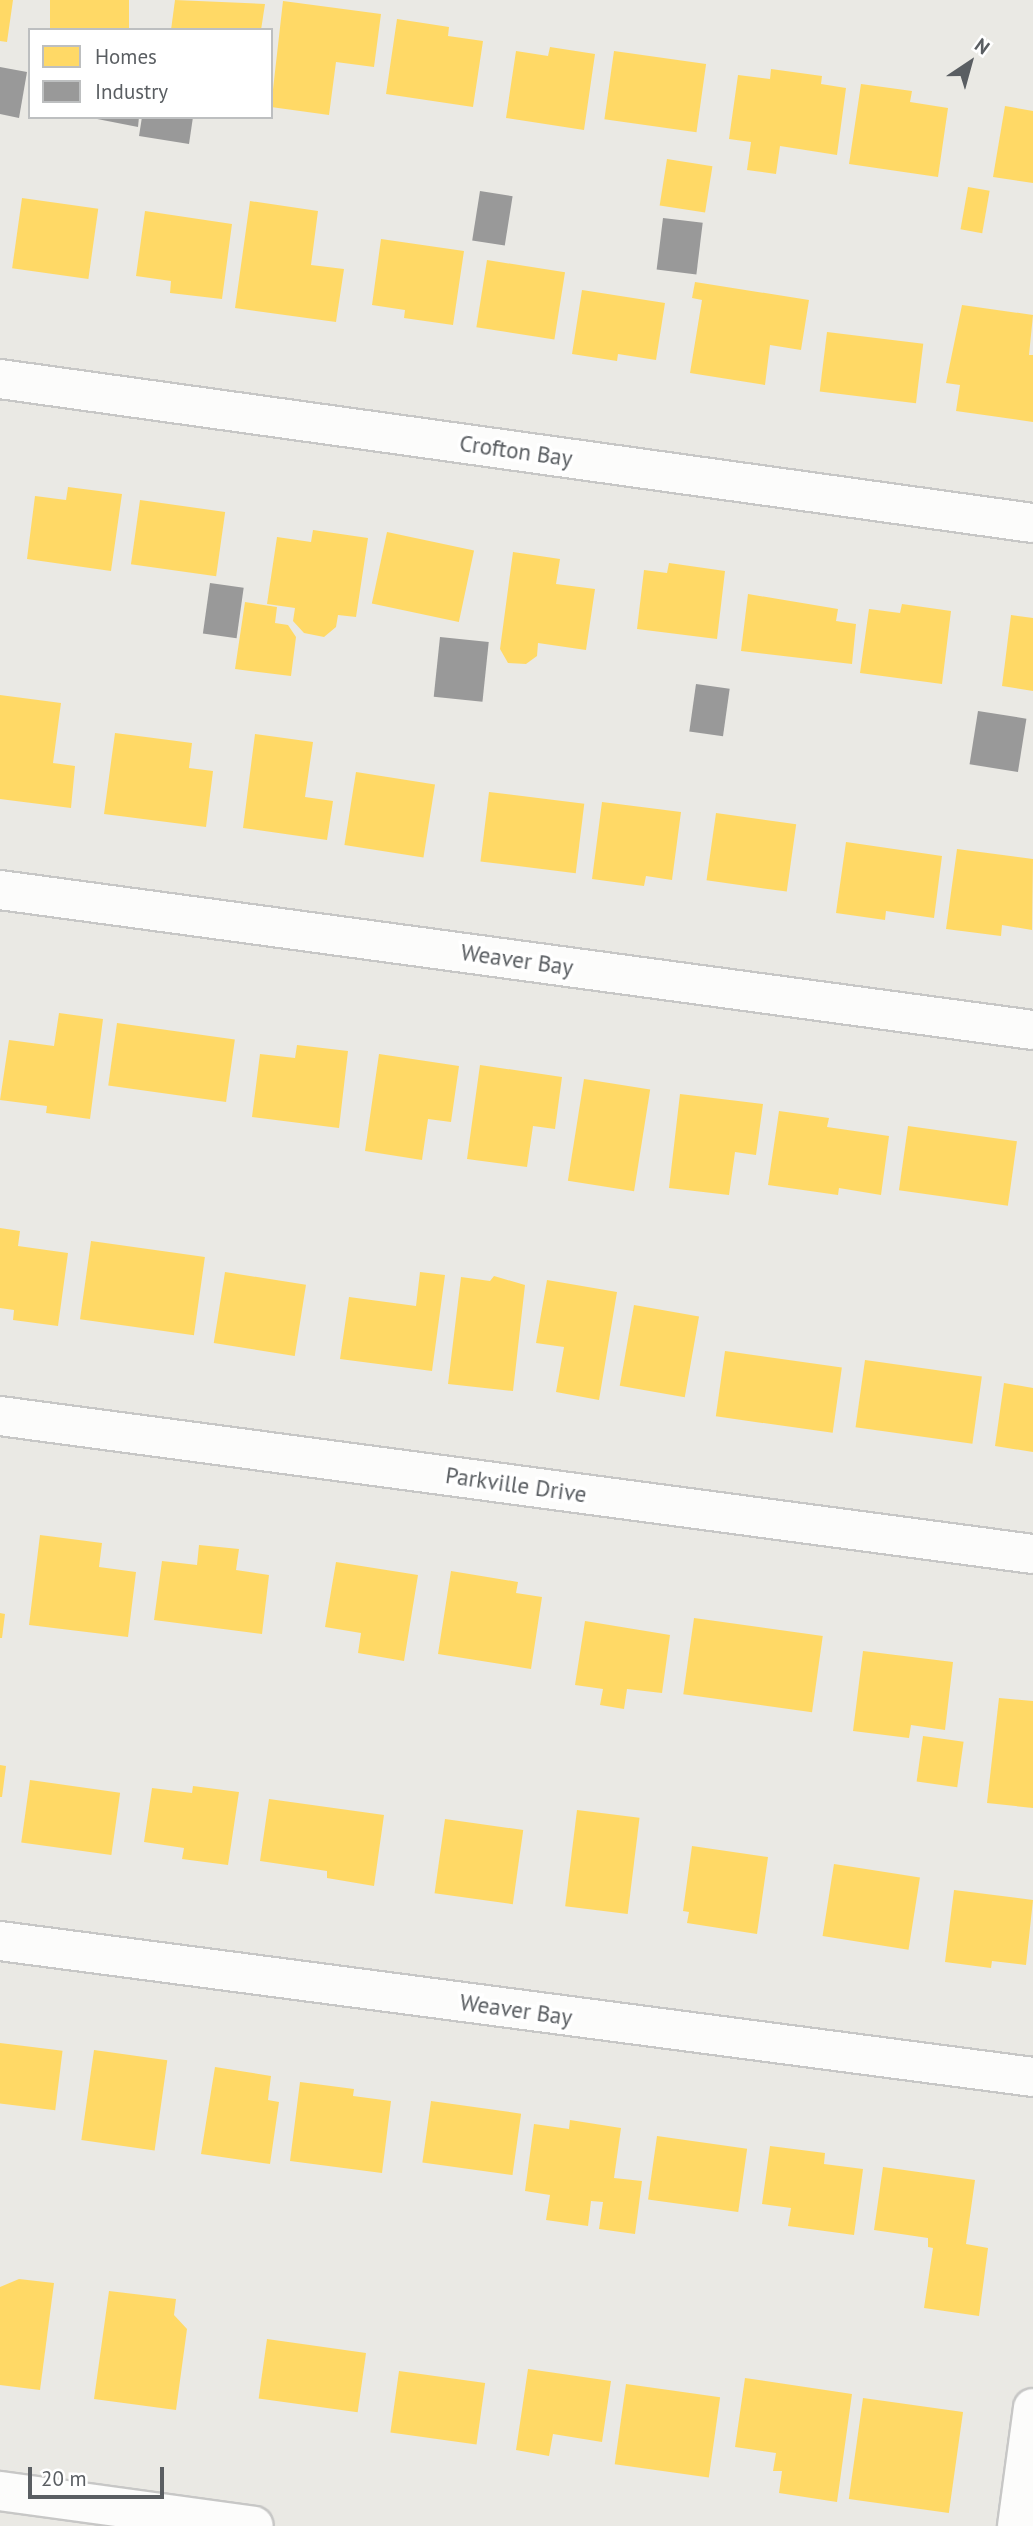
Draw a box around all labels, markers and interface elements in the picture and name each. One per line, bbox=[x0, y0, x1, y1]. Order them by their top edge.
legend bbox=[28, 28, 273, 119]
north arrow bbox=[935, 28, 1005, 98]
text: N bbox=[970, 33, 994, 59]
text: Homes bbox=[95, 43, 157, 70]
text: Industry bbox=[95, 78, 168, 105]
street label: Crofton Bay bbox=[458, 429, 574, 473]
street label: Weaver Bay bbox=[459, 938, 575, 982]
street label: Parkville Drive bbox=[444, 1461, 588, 1509]
street label: Weaver Bay bbox=[458, 1988, 574, 2032]
scale bar bbox=[32, 2452, 168, 2496]
text: 20 m bbox=[41, 2465, 87, 2492]

